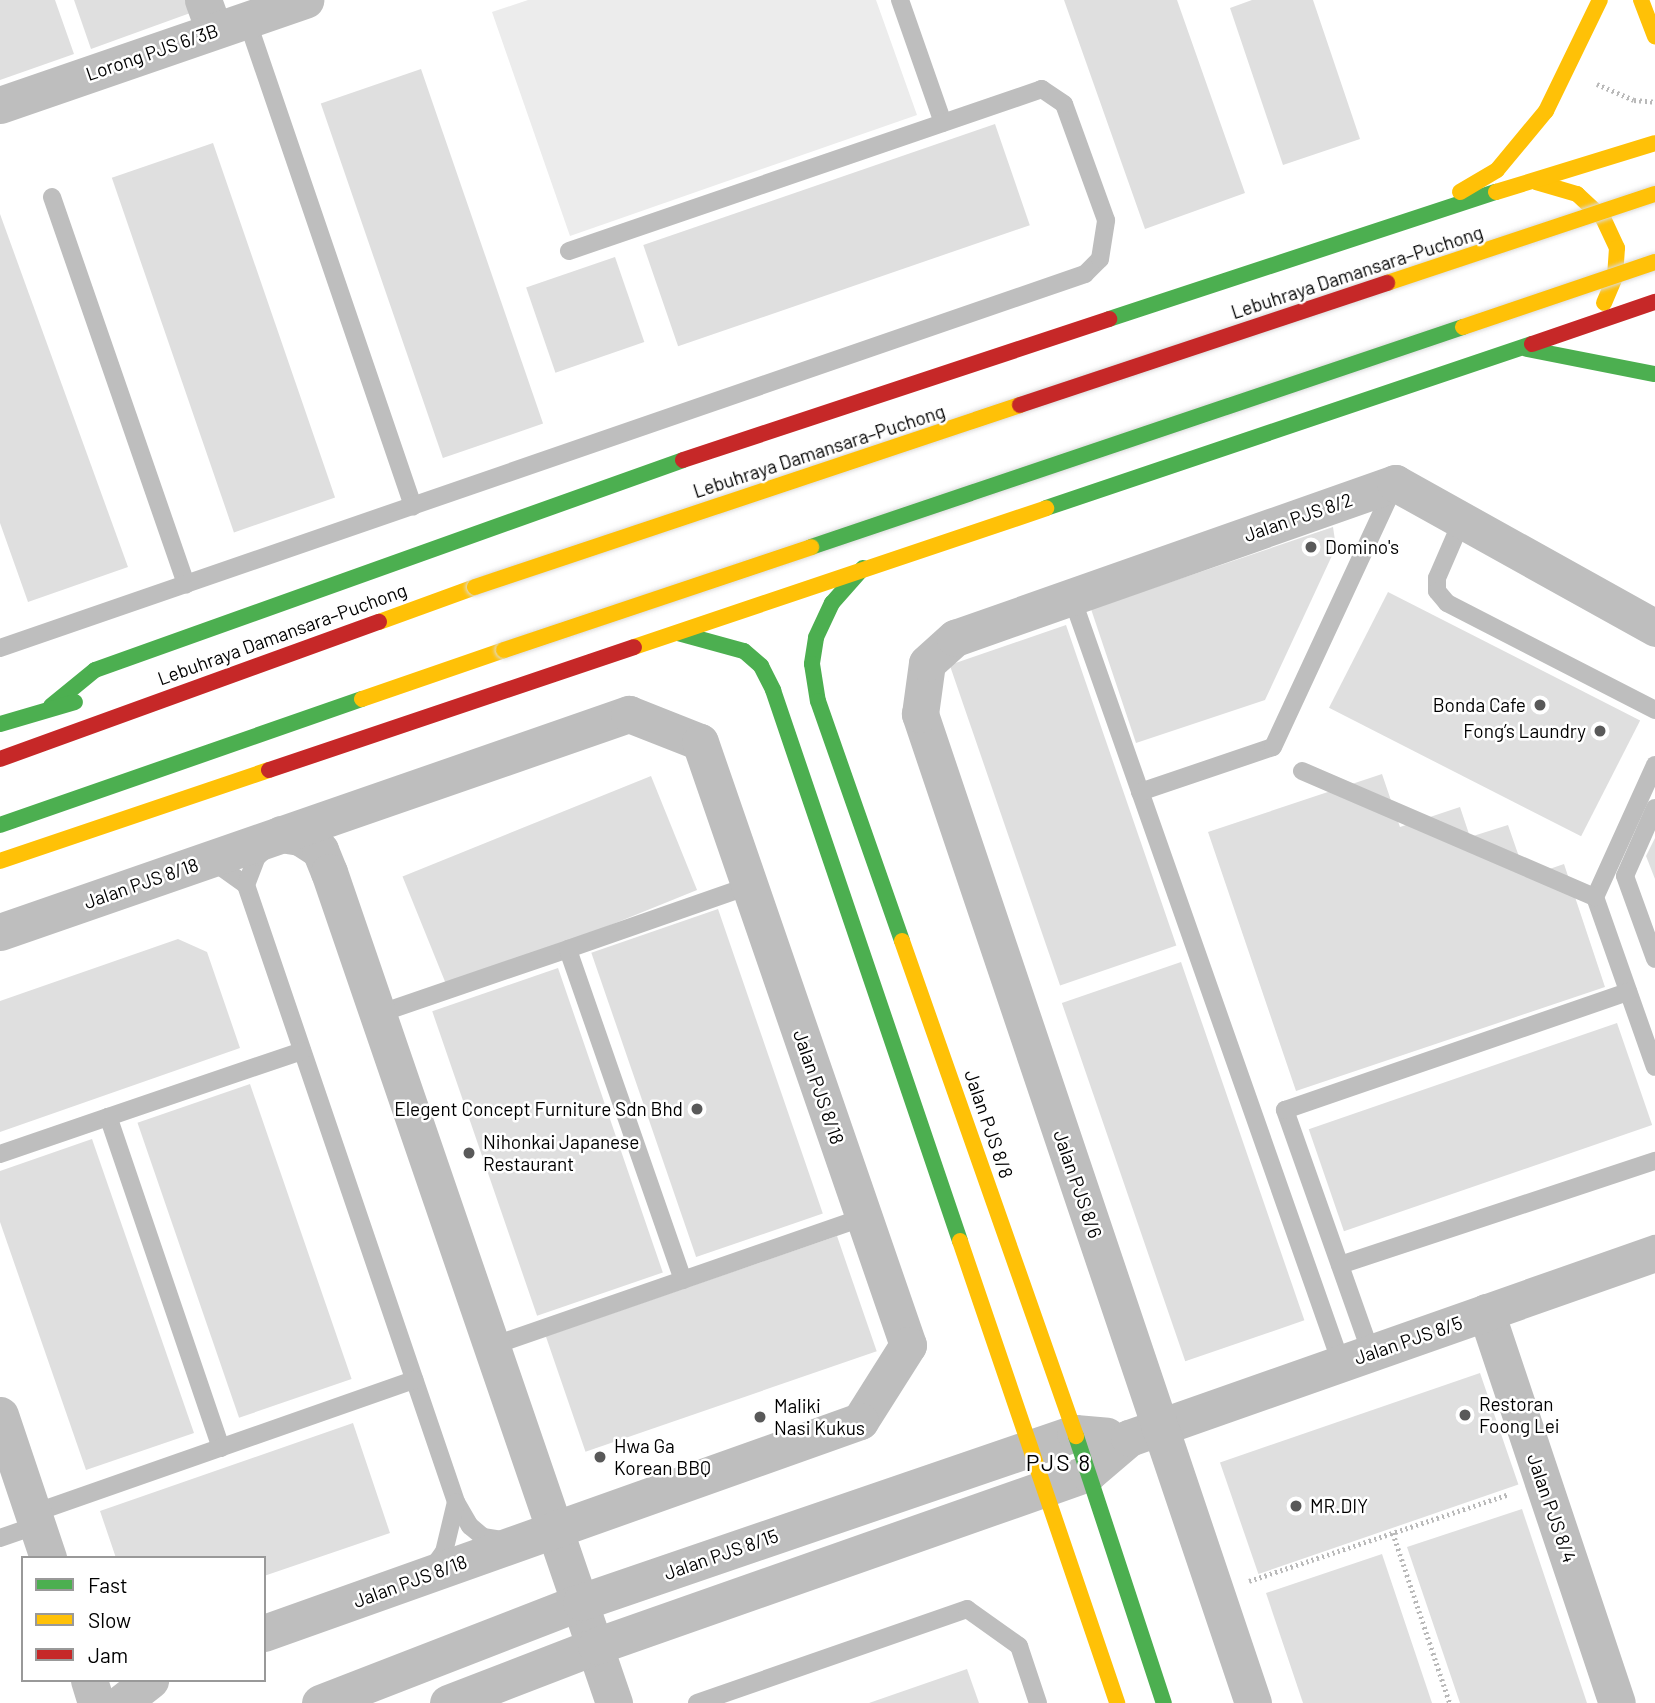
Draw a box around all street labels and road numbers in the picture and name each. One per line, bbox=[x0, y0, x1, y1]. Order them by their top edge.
street label: Lorong PJS 6/3B bbox=[83, 19, 221, 85]
street label: Lebuhraya Damansara–Puchong bbox=[1228, 220, 1486, 324]
street label: Lebuhraya Damansara–Puchong bbox=[690, 399, 948, 503]
street label: Jalan PJS 8/2 bbox=[1241, 488, 1355, 546]
street label: Lebuhraya Damansara–Puchong bbox=[154, 578, 410, 690]
street label: Jalan PJS 8/18 bbox=[81, 853, 201, 913]
street label: Jalan PJS 8/18 bbox=[789, 1027, 849, 1147]
street label: Jalan PJS 8/8 bbox=[960, 1067, 1018, 1181]
street label: Jalan PJS 8/6 bbox=[1049, 1127, 1107, 1241]
street label: Jalan PJS 8/5 bbox=[1351, 1311, 1465, 1369]
street label: Jalan PJS 8/4 bbox=[1523, 1451, 1581, 1565]
street label: Jalan PJS 8/15 bbox=[661, 1524, 781, 1584]
street label: Jalan PJS 8/18 bbox=[350, 1550, 470, 1612]

